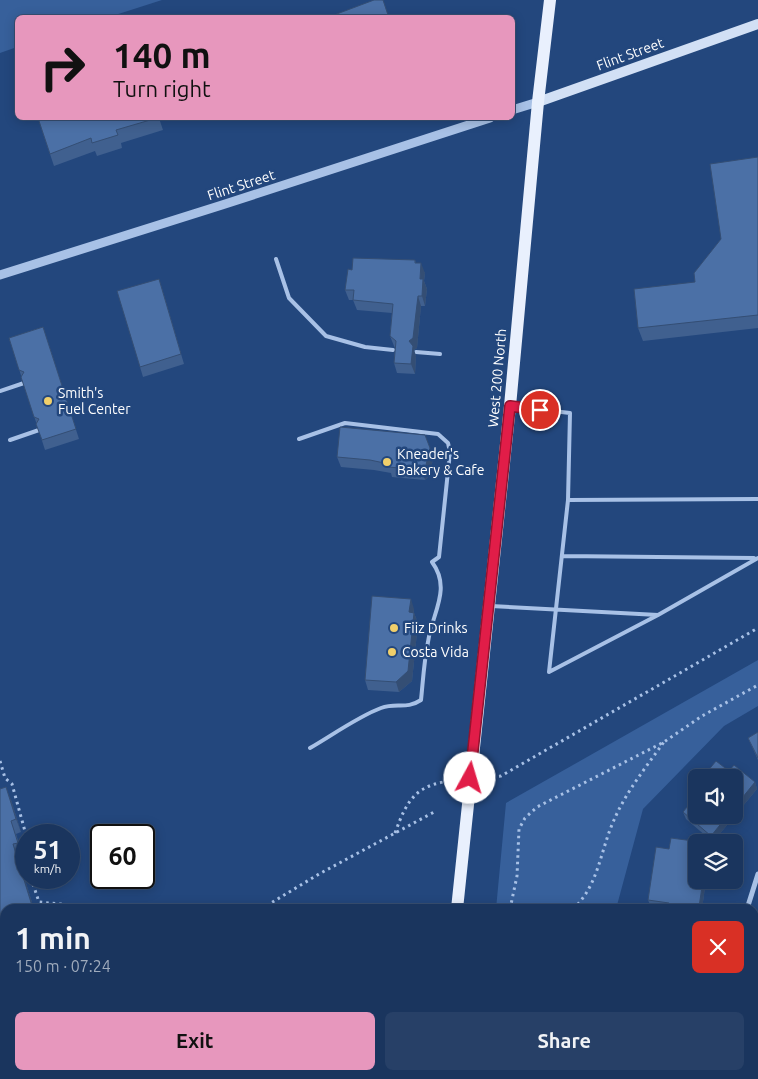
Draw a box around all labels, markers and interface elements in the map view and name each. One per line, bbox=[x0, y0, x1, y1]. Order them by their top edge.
street label: Flint Street bbox=[594, 34, 666, 74]
icon: right bbox=[30, 35, 95, 100]
text: 140 m bbox=[113, 35, 211, 75]
text: Turn right bbox=[113, 76, 211, 101]
street label: Flint Street bbox=[205, 166, 277, 203]
street label: West 200 North bbox=[485, 328, 509, 428]
place label: Smith's Fuel Center bbox=[58, 385, 131, 417]
pin bbox=[519, 389, 561, 431]
marker: Smith's Fuel Center bbox=[42, 395, 54, 407]
icon: arrive bbox=[526, 396, 554, 424]
place label: Kneader's Bakery & Cafe bbox=[397, 446, 484, 478]
marker: Kneader's Bakery & Cafe bbox=[381, 456, 393, 468]
place label: Fiiz Drinks bbox=[404, 620, 468, 636]
marker: Fiiz Drinks bbox=[388, 622, 400, 634]
place label: Costa Vida bbox=[402, 644, 469, 660]
marker: Costa Vida bbox=[386, 646, 398, 658]
position arrow bbox=[443, 751, 495, 803]
map controls bbox=[688, 769, 743, 889]
button: sound bbox=[688, 769, 743, 824]
speed limit sign: 60 bbox=[90, 824, 155, 889]
button: layers bbox=[688, 834, 743, 889]
text: 51 bbox=[33, 836, 62, 864]
text: km/h bbox=[34, 862, 61, 875]
text: 1 min bbox=[15, 921, 91, 955]
button: close bbox=[692, 921, 744, 973]
text: 150 m · 07:24 bbox=[15, 957, 111, 975]
button: Exit bbox=[15, 1012, 375, 1070]
button: Share bbox=[385, 1012, 744, 1070]

